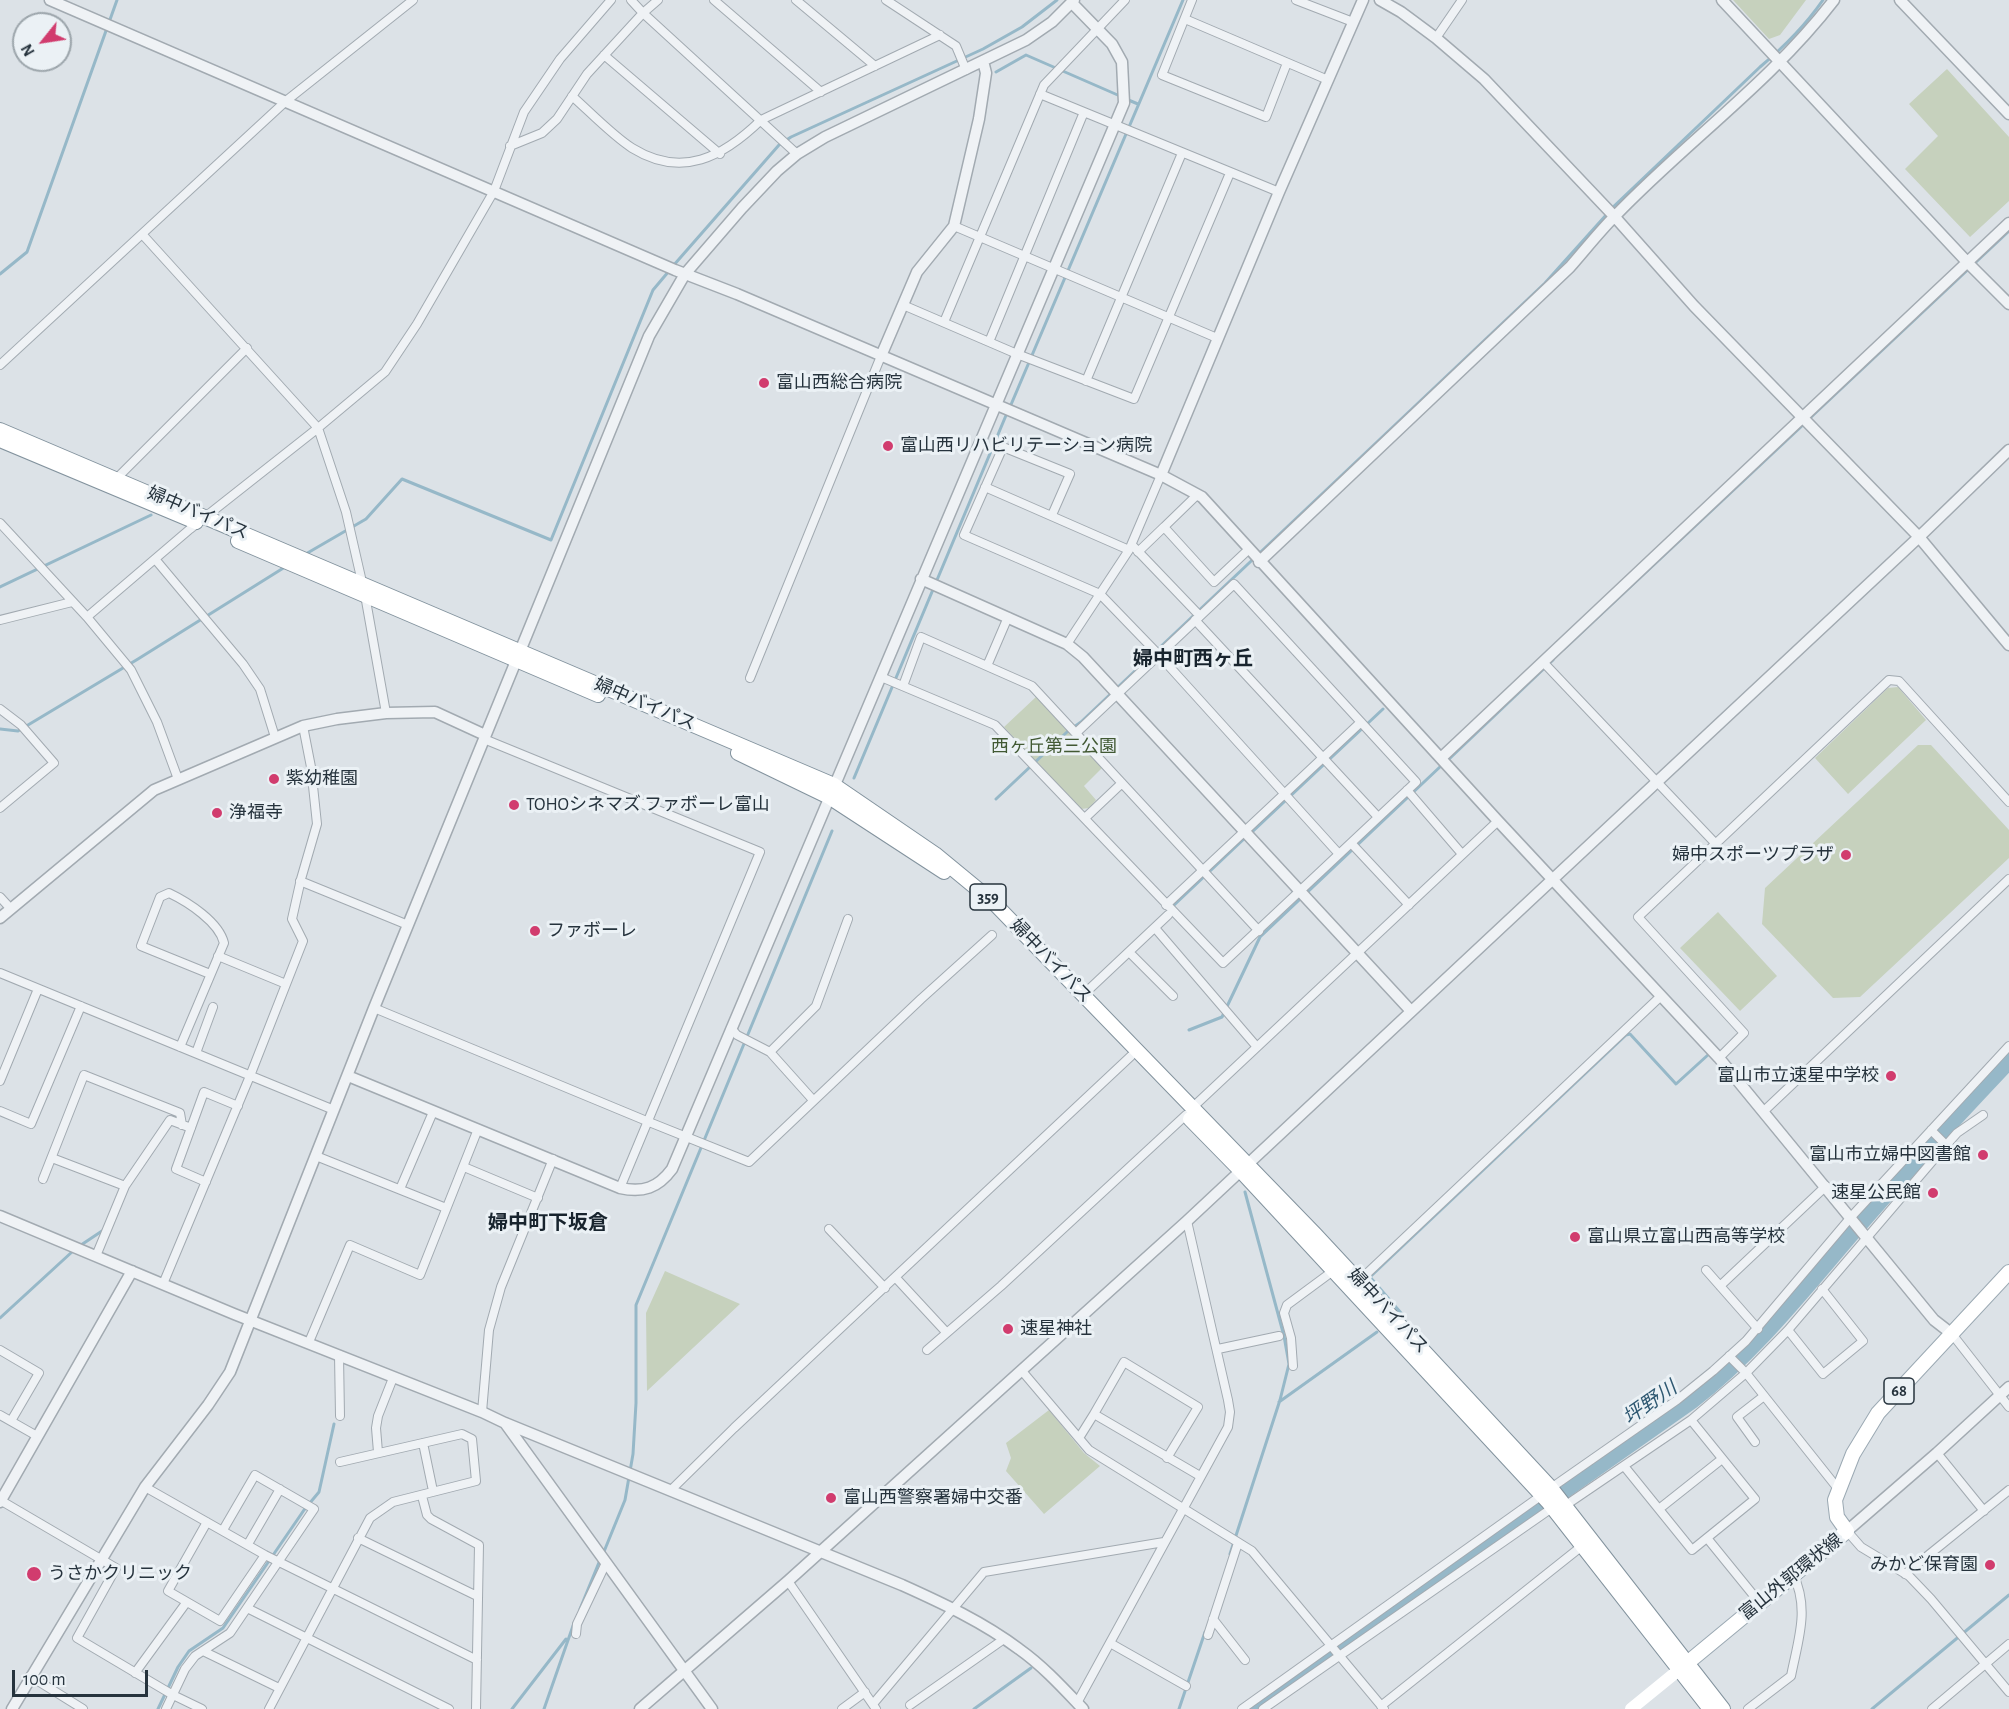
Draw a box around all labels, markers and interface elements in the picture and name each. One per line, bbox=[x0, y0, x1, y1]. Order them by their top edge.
north arrow bbox=[12, 12, 72, 72]
text: N bbox=[18, 41, 38, 59]
place label: 富山西総合病院 bbox=[776, 372, 902, 394]
marker: 富山西総合病院 bbox=[757, 376, 771, 390]
place label: 富山西リハビリテーション病院 bbox=[900, 435, 1152, 457]
marker: 富山西リハビリテーション病院 bbox=[881, 439, 895, 453]
street label: 婦中バイパス bbox=[144, 482, 252, 544]
district label: 婦中町西ヶ丘 bbox=[1133, 647, 1253, 671]
street label: 婦中バイパス bbox=[591, 673, 699, 735]
park label: 西ヶ丘第三公園 bbox=[991, 736, 1117, 758]
place label: 紫幼稚園 bbox=[286, 768, 358, 790]
marker: 紫幼稚園 bbox=[267, 772, 281, 786]
place label: TOHOシネマズ ファボーレ富山 bbox=[526, 794, 770, 816]
marker: TOHOシネマズ ファボーレ富山 bbox=[507, 798, 521, 812]
place label: 浄福寺 bbox=[229, 802, 283, 824]
marker: 浄福寺 bbox=[210, 806, 224, 820]
place label: 婦中スポーツプラザ bbox=[1672, 844, 1834, 866]
marker: 婦中スポーツプラザ bbox=[1839, 848, 1853, 862]
road number: 359 bbox=[970, 884, 1006, 910]
street label: 婦中バイパス bbox=[1006, 915, 1096, 1007]
place label: ファボーレ bbox=[547, 920, 637, 942]
marker: ファボーレ bbox=[528, 924, 542, 938]
place label: 富山市立速星中学校 bbox=[1717, 1065, 1879, 1087]
marker: 富山市立速星中学校 bbox=[1884, 1069, 1898, 1083]
place label: 富山市立婦中図書館 bbox=[1809, 1144, 1971, 1166]
marker: 富山市立婦中図書館 bbox=[1976, 1148, 1990, 1162]
place label: 速星公民館 bbox=[1831, 1182, 1921, 1204]
marker: 速星公民館 bbox=[1926, 1186, 1940, 1200]
district label: 婦中町下坂倉 bbox=[488, 1211, 608, 1235]
place label: 富山県立富山西高等学校 bbox=[1587, 1226, 1785, 1248]
marker: 富山県立富山西高等学校 bbox=[1568, 1230, 1582, 1244]
street label: 婦中バイパス bbox=[1343, 1264, 1433, 1358]
place label: 速星神社 bbox=[1020, 1318, 1092, 1340]
marker: 速星神社 bbox=[1001, 1322, 1015, 1336]
water label: 坪野川 bbox=[1619, 1376, 1681, 1430]
road number: 68 bbox=[1884, 1378, 1914, 1404]
place label: 富山西警察署婦中交番 bbox=[843, 1487, 1023, 1509]
marker: 富山西警察署婦中交番 bbox=[824, 1491, 838, 1505]
street label: 富山外郭環状線 bbox=[1735, 1529, 1847, 1625]
place label: みかど保育園 bbox=[1870, 1554, 1978, 1576]
marker: みかど保育園 bbox=[1983, 1558, 1997, 1572]
place label: うさかクリニック bbox=[48, 1563, 192, 1585]
marker: うさかクリニック bbox=[25, 1565, 43, 1583]
scale bar bbox=[15, 1658, 152, 1696]
text: 100 m bbox=[23, 1671, 66, 1689]

